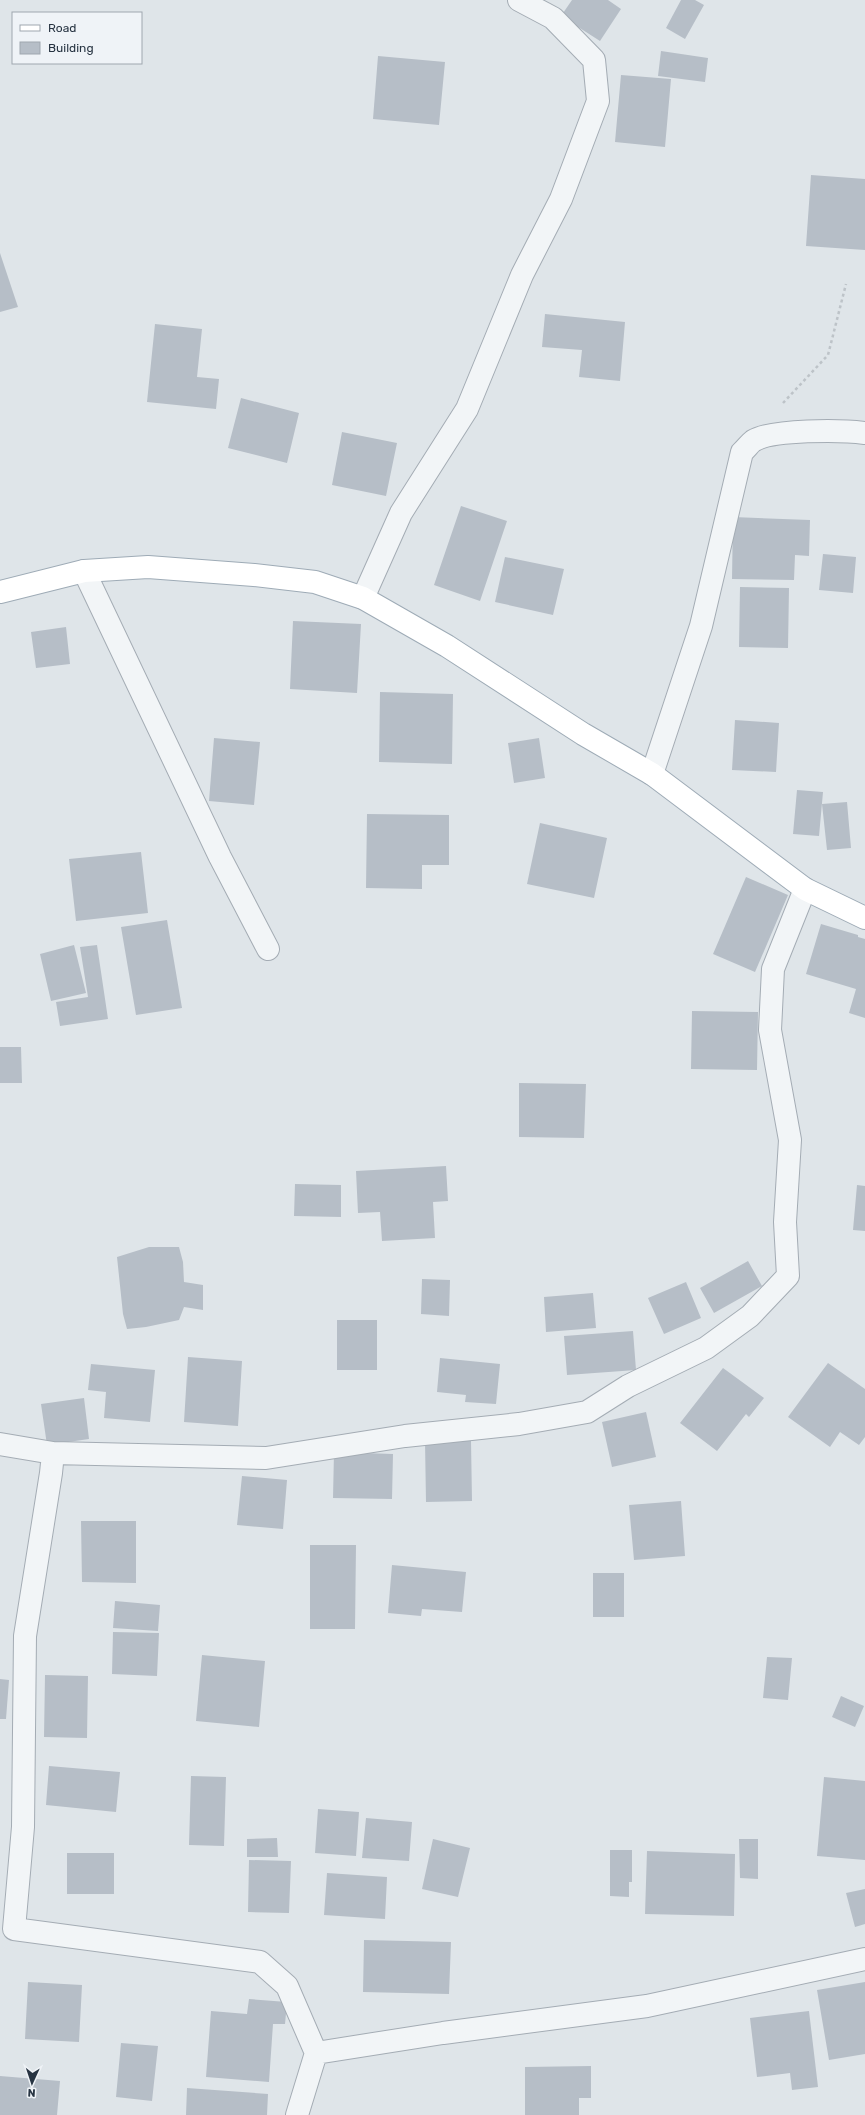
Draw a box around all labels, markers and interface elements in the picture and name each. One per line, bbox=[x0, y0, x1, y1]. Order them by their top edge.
legend bbox=[12, 12, 142, 64]
text: Road bbox=[48, 21, 76, 35]
text: Building bbox=[48, 41, 94, 55]
north arrow bbox=[12, 2063, 52, 2103]
text: N bbox=[27, 2086, 36, 2099]

